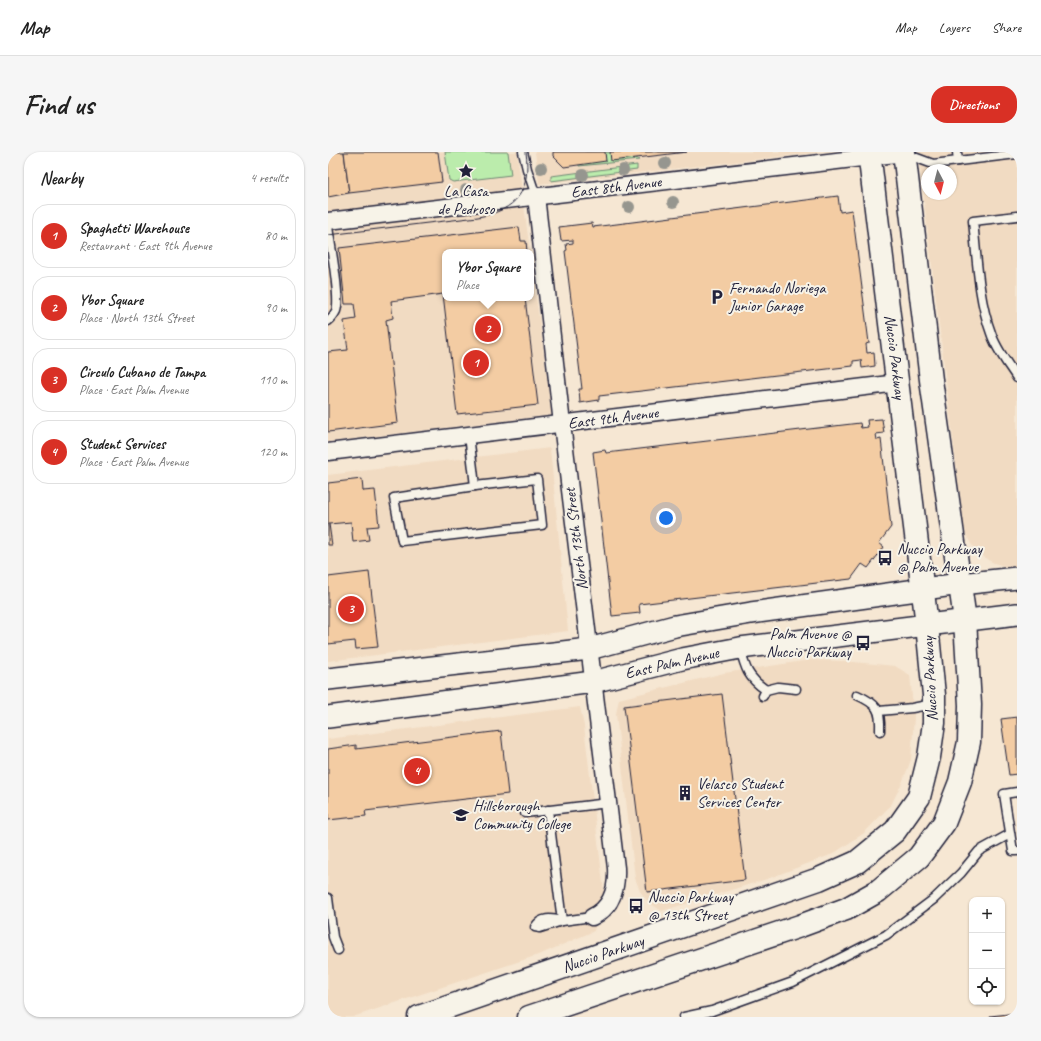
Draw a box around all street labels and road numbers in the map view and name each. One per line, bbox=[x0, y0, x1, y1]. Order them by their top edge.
street label: East 8th Avenue bbox=[570, 171, 664, 202]
street label: Nuccio Parkway bbox=[880, 314, 910, 402]
street label: East 9th Avenue bbox=[567, 402, 661, 433]
street label: North 13th Street bbox=[560, 485, 592, 591]
street label: Nuccio Parkway bbox=[918, 635, 942, 722]
street label: East Palm Avenue bbox=[623, 642, 723, 683]
street label: Nuccio Parkway bbox=[560, 930, 648, 977]

